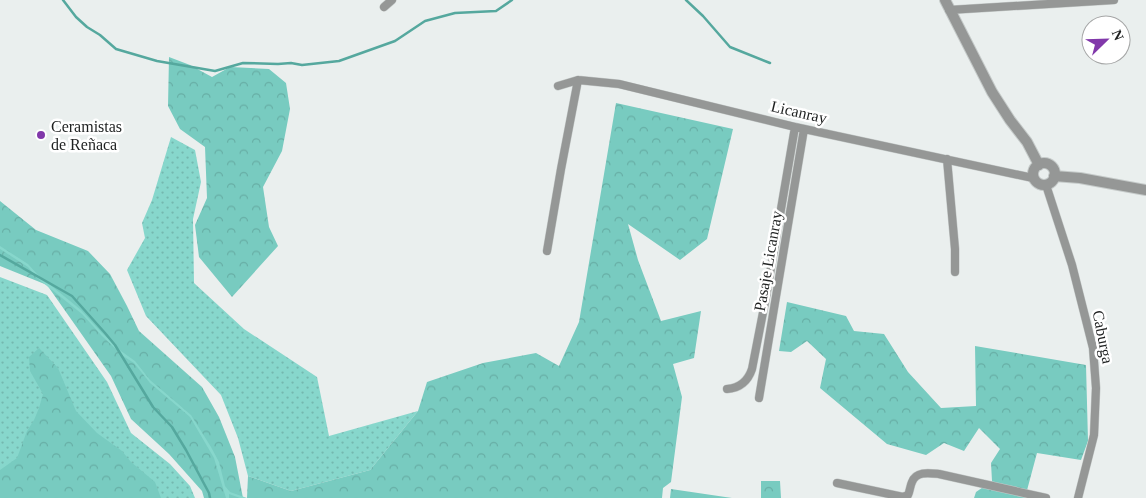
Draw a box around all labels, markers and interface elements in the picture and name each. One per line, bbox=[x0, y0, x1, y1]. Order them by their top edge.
north arrow bbox=[1081, 15, 1131, 65]
text: N bbox=[1109, 28, 1126, 43]
street label: Licanray bbox=[769, 97, 829, 128]
place label: Ceramistas de Reñaca bbox=[51, 118, 122, 153]
marker: Ceramistas de Reñaca bbox=[35, 129, 47, 141]
street label: Pasaje Licanray bbox=[751, 209, 786, 313]
street label: Caburga bbox=[1089, 309, 1116, 365]

